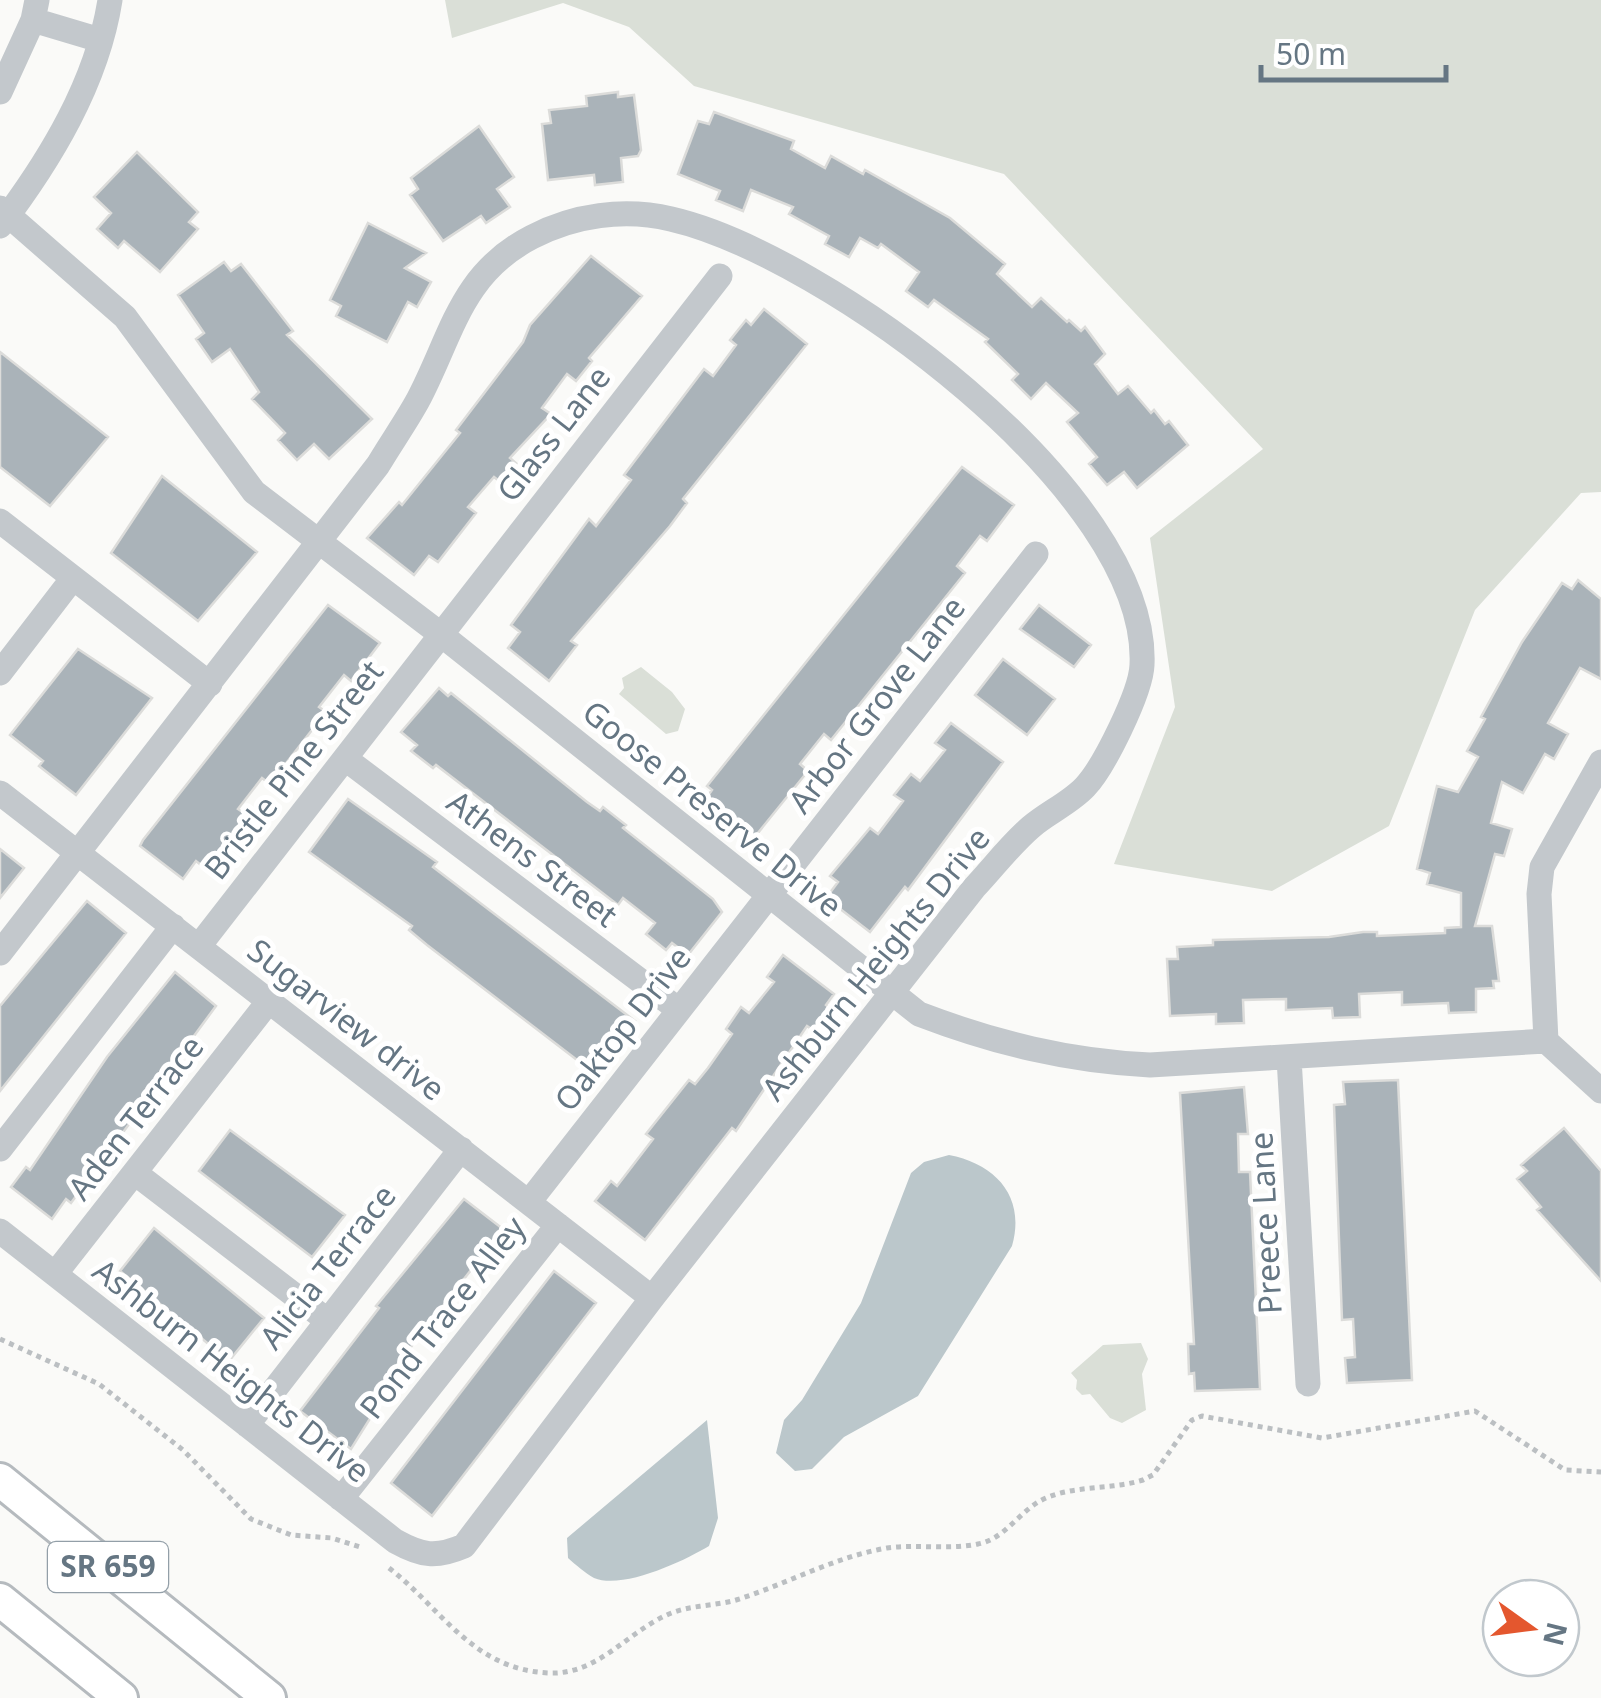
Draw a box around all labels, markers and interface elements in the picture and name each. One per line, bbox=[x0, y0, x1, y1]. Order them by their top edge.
scale bar bbox=[1261, 20, 1446, 82]
text: 50 m bbox=[1276, 33, 1346, 74]
street label: Glass Lane bbox=[486, 356, 619, 510]
street label: Arbor Grove Lane bbox=[778, 587, 974, 821]
street label: Bristle Pine Street bbox=[194, 651, 392, 887]
street label: Goose Preserve Drive bbox=[574, 690, 852, 926]
street label: Athens Street bbox=[439, 780, 627, 936]
street label: Ashburn Heights Drive bbox=[751, 817, 999, 1109]
street label: Sugarview drive bbox=[240, 928, 454, 1109]
street label: Oaktop Drive bbox=[544, 937, 700, 1119]
street label: Aden Terrace bbox=[57, 1026, 212, 1208]
street label: Preece Lane bbox=[1238, 1131, 1291, 1315]
street label: Alicia Terrace bbox=[249, 1175, 405, 1357]
street label: Pond Trace Alley bbox=[349, 1207, 535, 1427]
street label: Ashburn Heights Drive bbox=[85, 1248, 379, 1491]
road number: SR 659 bbox=[48, 1542, 168, 1592]
north arrow bbox=[1481, 1578, 1581, 1678]
text: N bbox=[1535, 1619, 1577, 1650]

